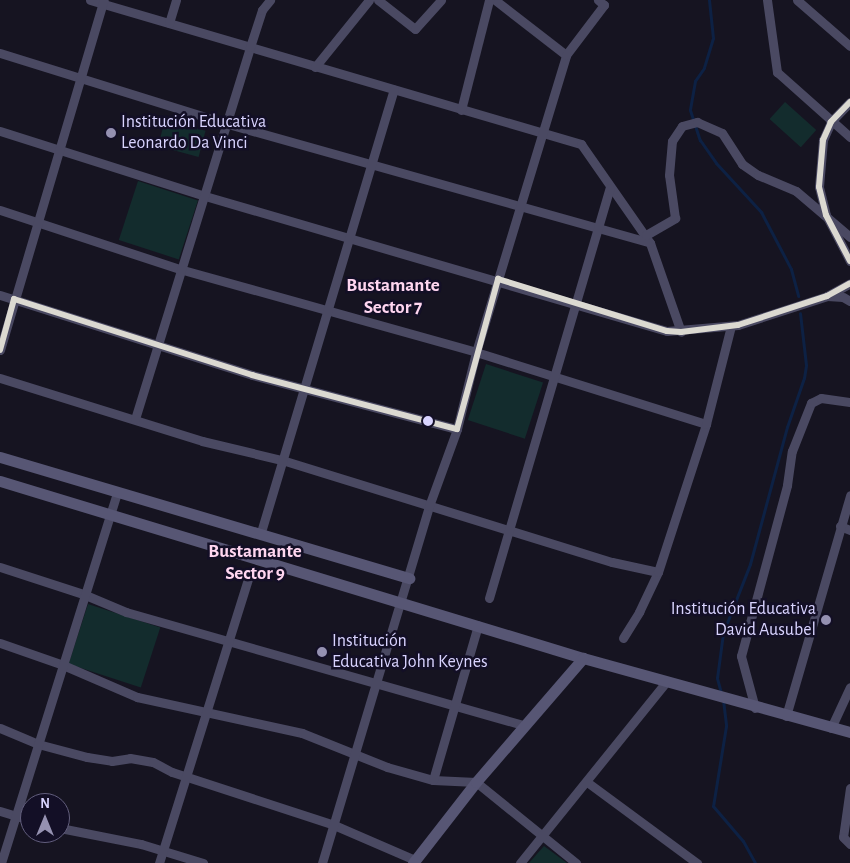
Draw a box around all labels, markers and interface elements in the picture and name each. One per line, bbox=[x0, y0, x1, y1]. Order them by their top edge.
place label: Institución Educativa Leonardo Da Vinci bbox=[121, 112, 266, 154]
marker: Institución Educativa Leonardo Da Vinci bbox=[105, 127, 117, 139]
district label: Bustamante Sector 7 bbox=[346, 275, 440, 319]
unlabelled marker bbox=[423, 416, 433, 426]
district label: Bustamante Sector 9 bbox=[208, 541, 302, 585]
place label: Institución Educativa David Ausubel bbox=[671, 599, 816, 642]
marker: Institución Educativa David Ausubel bbox=[820, 614, 832, 626]
place label: Institución Educativa John Keynes bbox=[332, 631, 488, 674]
marker: Institución Educativa John Keynes bbox=[316, 646, 328, 658]
north arrow bbox=[20, 793, 70, 843]
text: N bbox=[40, 797, 50, 811]

